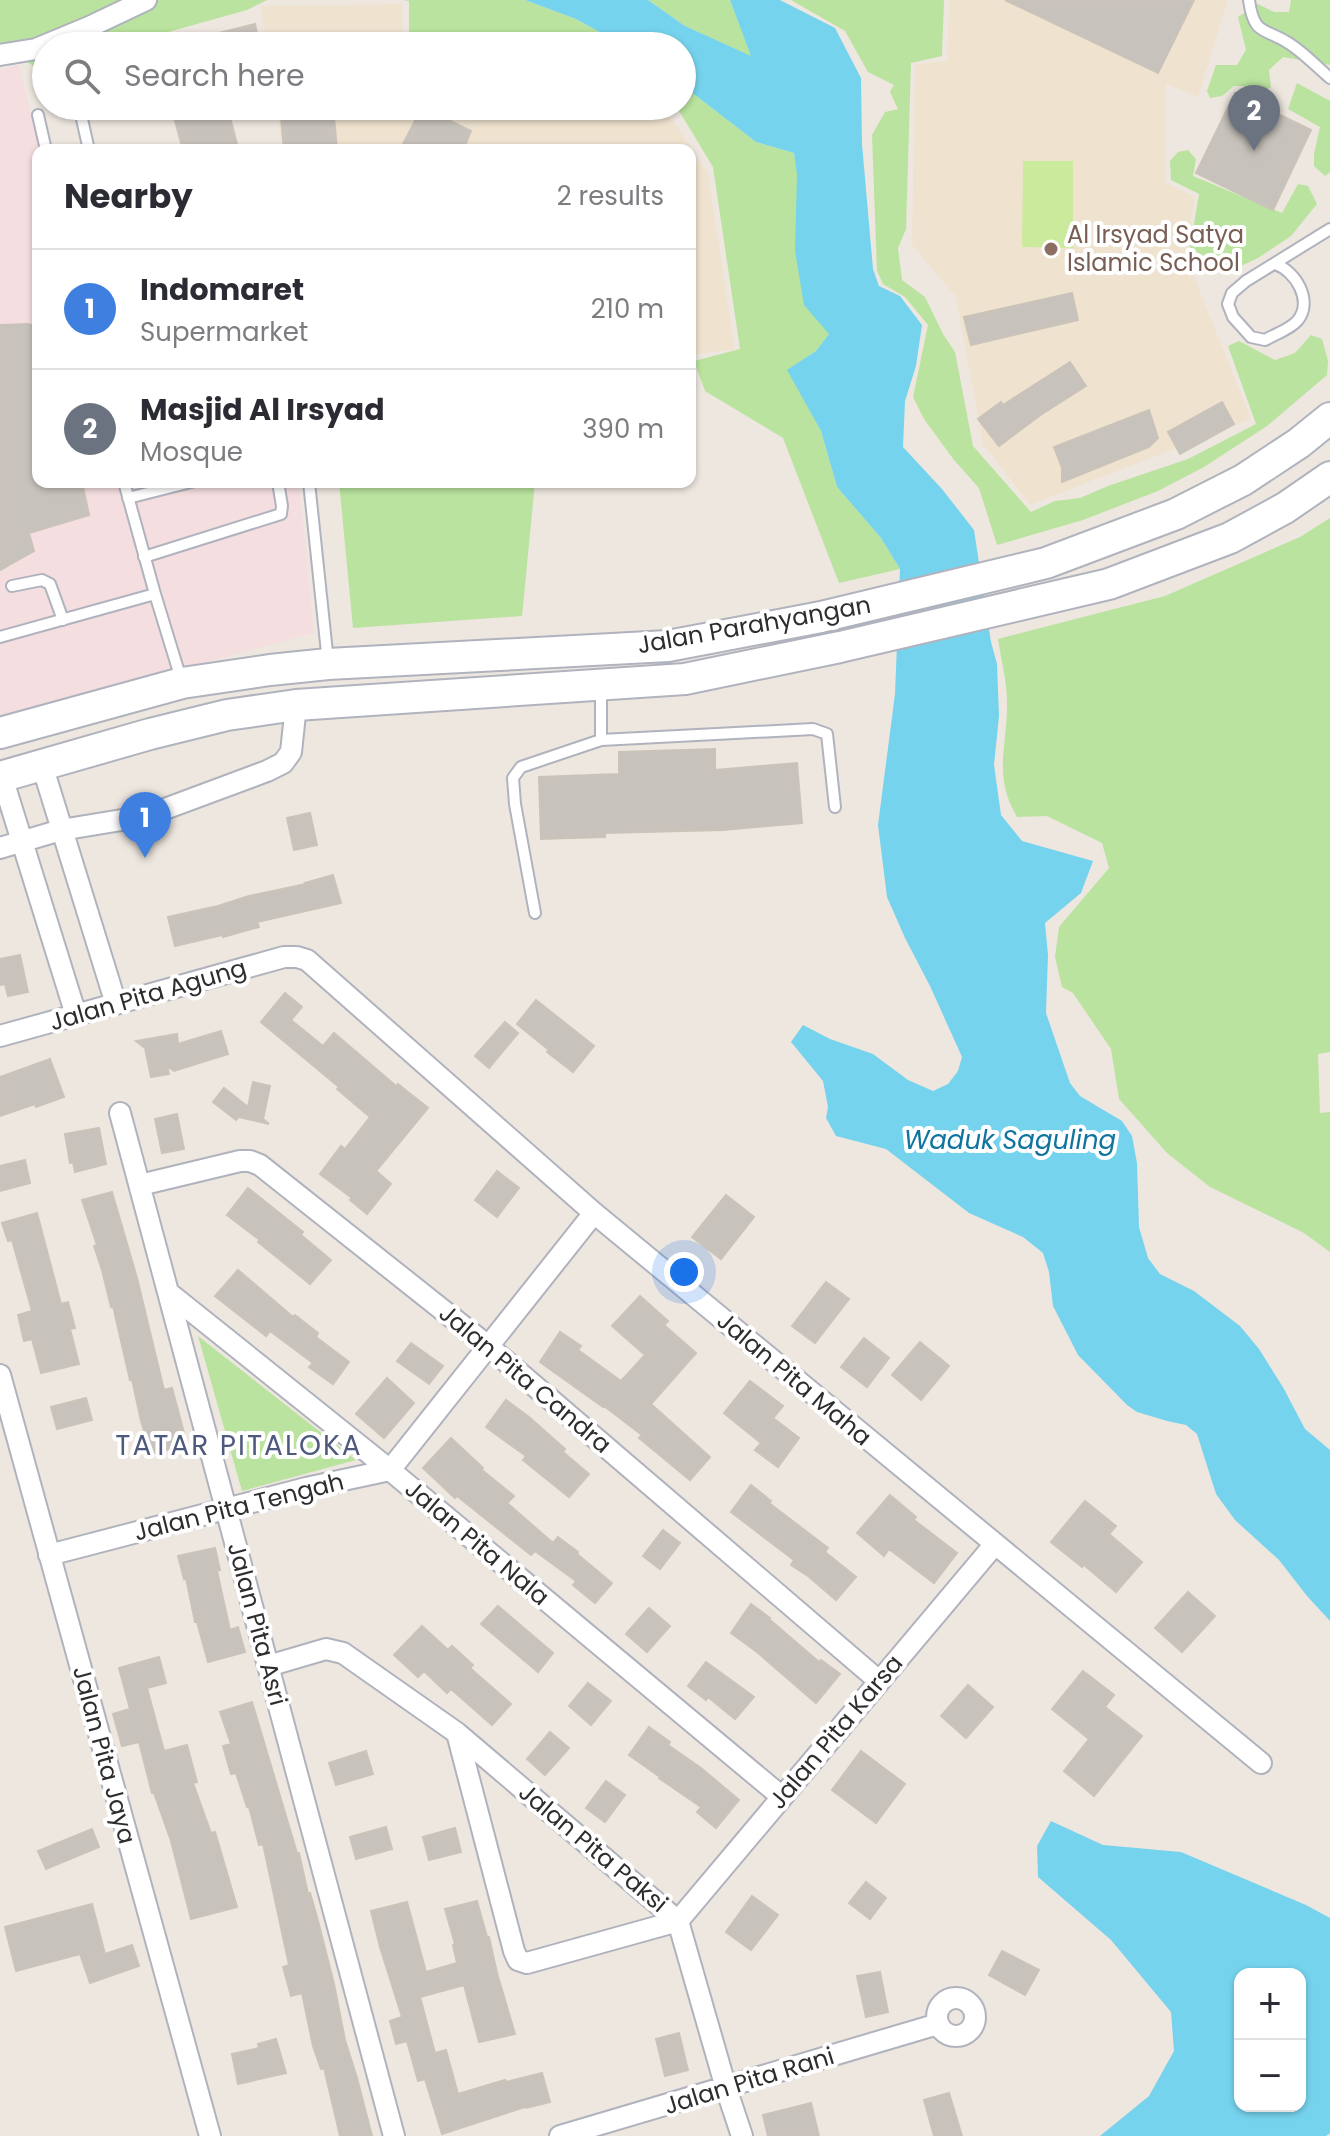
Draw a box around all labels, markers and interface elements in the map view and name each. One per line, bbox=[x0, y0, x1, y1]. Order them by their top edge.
search box bbox=[32, 32, 696, 120]
icon: search bbox=[60, 54, 104, 98]
text: Search here bbox=[124, 54, 305, 97]
pin: 2 bbox=[1228, 85, 1280, 151]
text: Nearby bbox=[64, 172, 193, 220]
text: 2 results bbox=[557, 178, 664, 214]
place label: Al Irsyad Satya Islamic School bbox=[1067, 218, 1244, 279]
marker: Al Irsyad Satya Islamic School bbox=[1042, 240, 1060, 258]
text: Indomaret bbox=[140, 268, 304, 311]
text: 1 bbox=[85, 291, 95, 327]
text: 210 m bbox=[591, 291, 664, 327]
text: Supermarket bbox=[140, 314, 308, 350]
text: Masjid Al Irsyad bbox=[140, 388, 385, 431]
text: 2 bbox=[83, 411, 97, 447]
text: 390 m bbox=[582, 411, 664, 447]
text: Mosque bbox=[140, 434, 243, 470]
street label: Jalan Parahyangan bbox=[635, 588, 873, 661]
pin: 1 bbox=[119, 792, 171, 858]
street label: Jalan Pita Agung bbox=[46, 951, 250, 1038]
water label: Waduk Saguling bbox=[904, 1122, 1116, 1158]
your location bbox=[664, 1252, 704, 1292]
street label: Jalan Pita Candra bbox=[432, 1297, 618, 1461]
street label: Jalan Pita Maha bbox=[710, 1304, 879, 1453]
district label: TATAR PITALOKA bbox=[115, 1426, 363, 1465]
street label: Jalan Pita Tengah bbox=[131, 1464, 347, 1549]
street label: Jalan Pita Nala bbox=[398, 1472, 557, 1613]
street label: Jalan Pita Asri bbox=[220, 1539, 295, 1709]
street label: Jalan Pita Karsa bbox=[761, 1647, 910, 1816]
street label: Jalan Pita Jaya bbox=[65, 1662, 144, 1847]
street label: Jalan Pita Paksi bbox=[512, 1776, 675, 1920]
map controls bbox=[1234, 1968, 1306, 2112]
button: + bbox=[1234, 1968, 1306, 2040]
street label: Jalan Pita Rani bbox=[660, 2039, 838, 2122]
button: − bbox=[1234, 2040, 1306, 2112]

